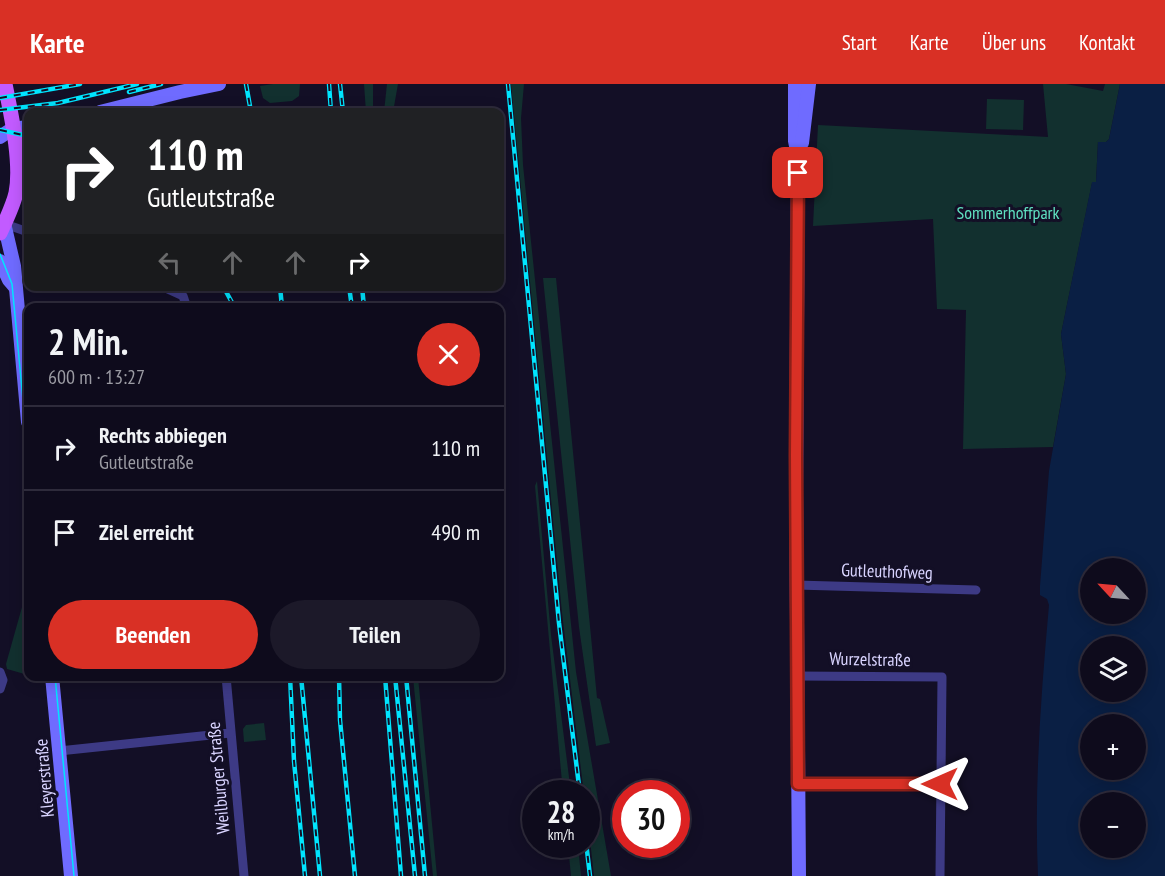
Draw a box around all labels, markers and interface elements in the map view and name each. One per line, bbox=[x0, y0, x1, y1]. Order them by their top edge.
text: Karte bbox=[30, 24, 85, 61]
text: Start bbox=[842, 29, 877, 56]
text: Karte bbox=[910, 29, 949, 56]
text: Über uns bbox=[982, 29, 1046, 56]
text: Kontakt bbox=[1079, 29, 1135, 56]
text: 110 m bbox=[147, 127, 244, 182]
icon: right bbox=[48, 132, 126, 210]
pin bbox=[772, 147, 823, 198]
icon: arrive bbox=[781, 156, 814, 189]
text: Gutleutstraße bbox=[147, 180, 275, 214]
park label: Sommerhoffpark bbox=[957, 201, 1060, 224]
icon: left bbox=[153, 246, 186, 279]
icon: ahead bbox=[216, 246, 249, 279]
icon: ahead bbox=[279, 246, 312, 279]
icon: right bbox=[342, 246, 375, 279]
text: 2 Min. bbox=[48, 318, 128, 365]
button: close bbox=[417, 323, 480, 386]
text: 600 m · 13:27 bbox=[48, 364, 145, 390]
text: Rechts abbiegen bbox=[99, 421, 227, 449]
icon: right bbox=[48, 432, 81, 465]
text: 110 m bbox=[431, 434, 480, 462]
text: Gutleutstraße bbox=[99, 449, 194, 475]
icon: arrive bbox=[48, 516, 81, 549]
text: Ziel erreicht bbox=[99, 518, 194, 546]
text: 490 m bbox=[431, 518, 480, 546]
street label: Gutleuthofweg bbox=[841, 558, 933, 584]
north arrow bbox=[1080, 558, 1146, 624]
map controls bbox=[1080, 558, 1146, 858]
button: Beenden bbox=[48, 600, 258, 669]
button: Teilen bbox=[270, 600, 480, 669]
button: layers bbox=[1080, 636, 1146, 702]
street label: Wurzelstraße bbox=[829, 647, 911, 671]
button: + bbox=[1080, 714, 1146, 780]
street label: Weilburger Straße bbox=[202, 721, 234, 835]
street label: Kleyerstraße bbox=[29, 738, 59, 818]
position arrow bbox=[908, 752, 972, 816]
speed limit sign: 30 bbox=[612, 780, 690, 858]
text: 28 bbox=[547, 792, 575, 831]
button: − bbox=[1080, 792, 1146, 858]
text: km/h bbox=[548, 825, 574, 844]

